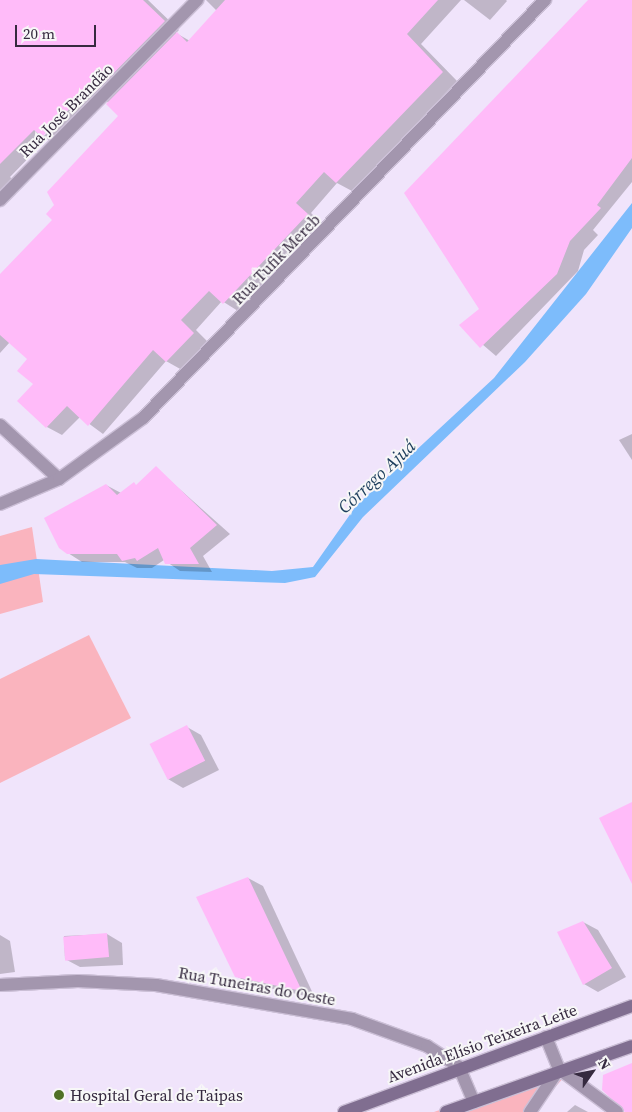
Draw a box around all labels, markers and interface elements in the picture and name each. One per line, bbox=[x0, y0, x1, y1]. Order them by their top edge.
scale bar bbox=[18, 15, 99, 47]
text: 20 m bbox=[23, 23, 55, 44]
street label: Rua José Brandão bbox=[15, 59, 117, 161]
street label: Rua Tufik Mereb bbox=[228, 210, 324, 308]
water label: Córrego Ajuá bbox=[334, 436, 420, 518]
street label: Rua Tuneiras do Oeste bbox=[177, 963, 337, 1009]
street label: Avenida Elísio Teixeira Leite bbox=[384, 1000, 580, 1086]
north arrow bbox=[567, 1047, 617, 1097]
text: N bbox=[593, 1054, 616, 1074]
place label: Hospital Geral de Taipas bbox=[70, 1085, 243, 1105]
marker: Hospital Geral de Taipas bbox=[52, 1088, 66, 1102]

